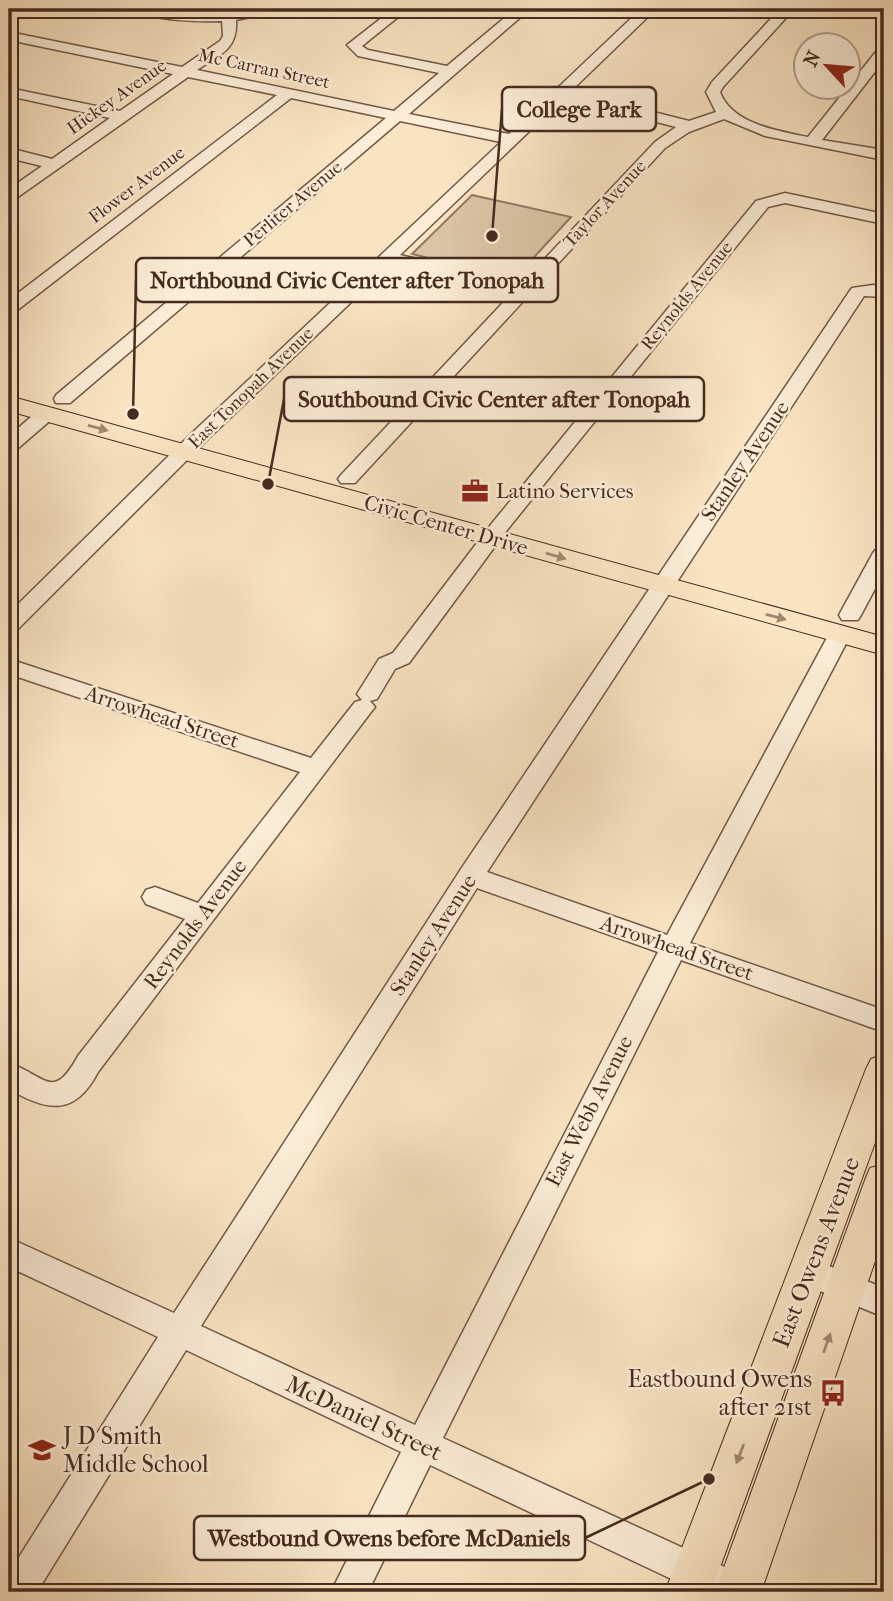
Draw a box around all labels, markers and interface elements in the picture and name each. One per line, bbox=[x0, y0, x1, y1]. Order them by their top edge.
north arrow bbox=[792, 32, 862, 102]
street label: Mc Carran Street bbox=[196, 45, 332, 93]
text: N bbox=[800, 47, 826, 70]
street label: Hickey Avenue bbox=[63, 55, 171, 139]
callout: College Park bbox=[502, 87, 656, 131]
text: College Park bbox=[516, 96, 643, 123]
street label: Flower Avenue bbox=[85, 142, 189, 228]
street label: Taylor Avenue bbox=[559, 156, 651, 252]
street label: Perliter Avenue bbox=[240, 157, 347, 251]
street label: Reynolds Avenue bbox=[637, 237, 737, 355]
callout: Northbound Civic Center after Tonopah bbox=[136, 258, 558, 302]
text: Northbound Civic Center after Tonopah bbox=[150, 267, 545, 294]
street label: East Tonopah Avenue bbox=[184, 323, 318, 453]
callout: Southbound Civic Center after Tonopah bbox=[284, 377, 704, 421]
text: Southbound Civic Center after Tonopah bbox=[298, 386, 691, 413]
street label: Stanley Avenue bbox=[696, 396, 794, 526]
one-way arrow bbox=[87, 423, 109, 434]
office icon: Latino Services bbox=[460, 476, 490, 506]
place label: Latino Services bbox=[496, 479, 634, 503]
street label: Civic Center Drive bbox=[361, 490, 531, 560]
one-way arrow bbox=[546, 551, 568, 562]
one-way arrow bbox=[765, 612, 787, 623]
street label: Arrowhead Street bbox=[81, 681, 242, 753]
street label: Reynolds Avenue bbox=[139, 855, 251, 993]
street label: Stanley Avenue bbox=[385, 870, 481, 1000]
street label: Arrowhead Street bbox=[596, 910, 757, 986]
street label: East Webb Avenue bbox=[541, 1032, 637, 1190]
street label: East Owens Avenue bbox=[767, 1153, 865, 1351]
one-way arrow bbox=[822, 1333, 833, 1354]
place label: Eastbound Owens after 21st bbox=[628, 1365, 812, 1421]
street label: McDaniel Street bbox=[281, 1370, 447, 1467]
bus stop icon: Eastbound Owens after 21st bbox=[818, 1378, 848, 1408]
place label: J D Smith Middle School bbox=[61, 1422, 209, 1478]
school or university icon: J D Smith Middle School bbox=[27, 1435, 57, 1465]
one-way arrow bbox=[734, 1443, 745, 1464]
callout: Westbound Owens before McDaniels bbox=[194, 1516, 585, 1560]
text: Westbound Owens before McDaniels bbox=[207, 1525, 571, 1552]

